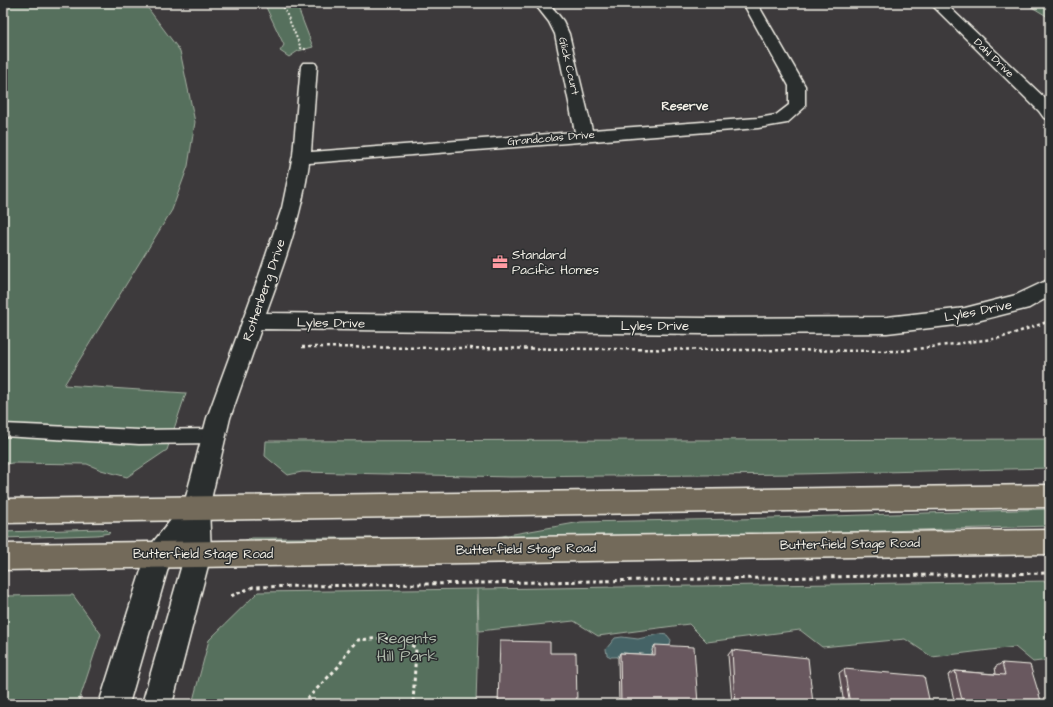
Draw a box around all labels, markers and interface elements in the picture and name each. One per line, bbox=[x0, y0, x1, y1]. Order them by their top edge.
street label: Glick Court bbox=[555, 35, 583, 97]
street label: Dahl Drive bbox=[971, 35, 1018, 81]
district label: Reserve bbox=[662, 98, 709, 115]
street label: Grandcolas Drive bbox=[507, 127, 595, 149]
street label: Rothenberg Drive bbox=[238, 237, 291, 344]
place label: Standard Pacific Homes bbox=[512, 246, 600, 279]
office icon: Standard Pacific Homes bbox=[491, 253, 509, 271]
street label: Lyles Drive bbox=[943, 296, 1013, 327]
street label: Lyles Drive bbox=[297, 313, 365, 334]
street label: Lyles Drive bbox=[621, 317, 689, 336]
street label: Butterfield Stage Road bbox=[780, 534, 921, 555]
street label: Butterfield Stage Road bbox=[456, 539, 597, 560]
street label: Butterfield Stage Road bbox=[133, 545, 273, 564]
park label: Regents Hill Park bbox=[377, 627, 437, 667]

